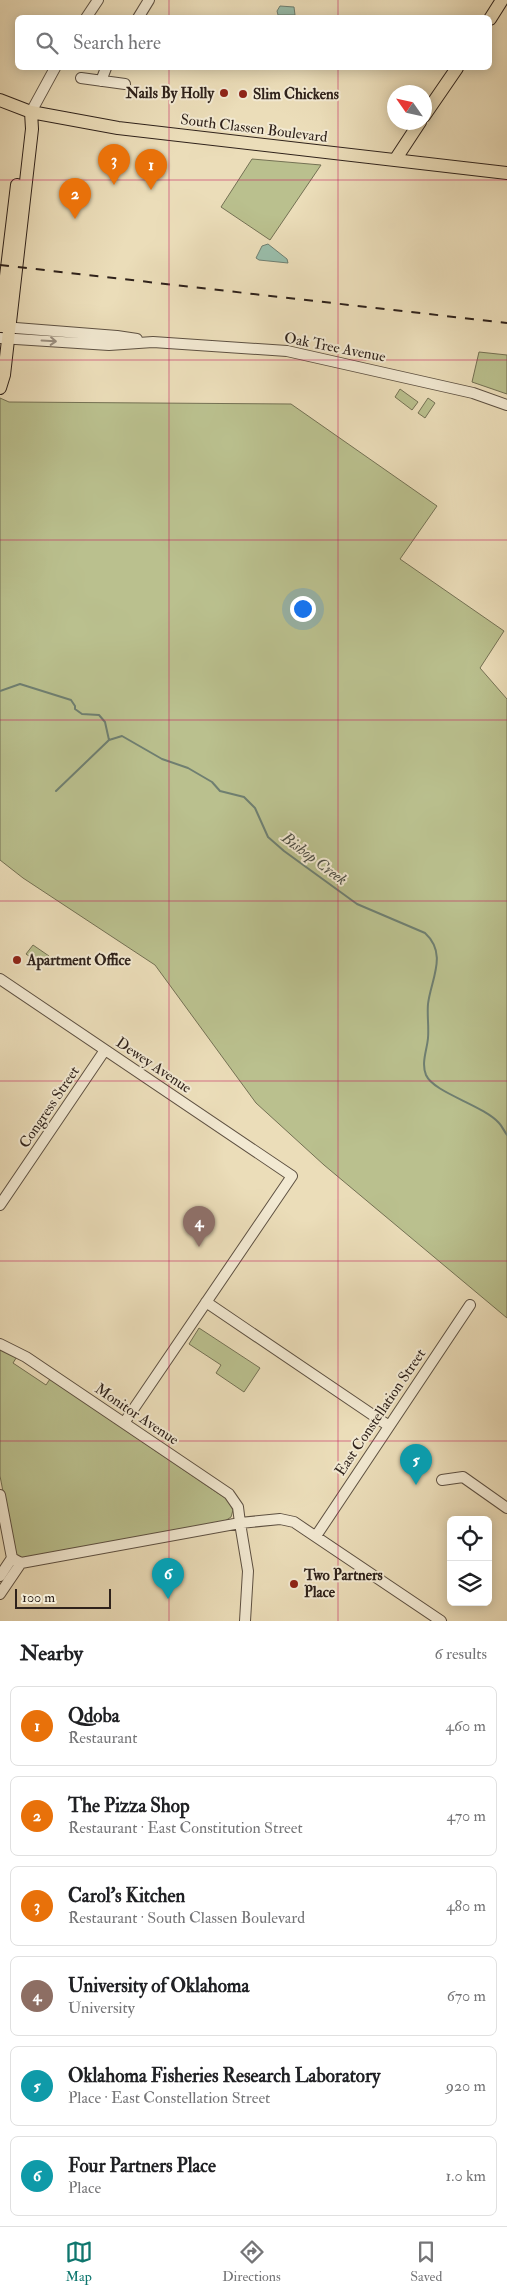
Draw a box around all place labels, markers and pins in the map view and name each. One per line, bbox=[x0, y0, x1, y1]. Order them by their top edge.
place label: Nails By Holly bbox=[125, 84, 215, 104]
place label: Slim Chickens bbox=[253, 85, 339, 104]
marker: Nails By Holly bbox=[218, 87, 230, 99]
marker: Slim Chickens bbox=[237, 88, 249, 100]
pin: 3 bbox=[98, 144, 130, 185]
pin: 1 bbox=[135, 149, 167, 190]
pin: 2 bbox=[59, 178, 91, 219]
place label: Apartment Office bbox=[26, 951, 132, 971]
marker: Apartment Office bbox=[11, 954, 23, 966]
pin: 4 bbox=[183, 1206, 215, 1247]
pin: 5 bbox=[400, 1444, 432, 1485]
pin: 6 bbox=[152, 1558, 184, 1599]
place label: Two Partners Place bbox=[303, 1566, 383, 1602]
marker: Two Partners Place bbox=[288, 1578, 300, 1590]

